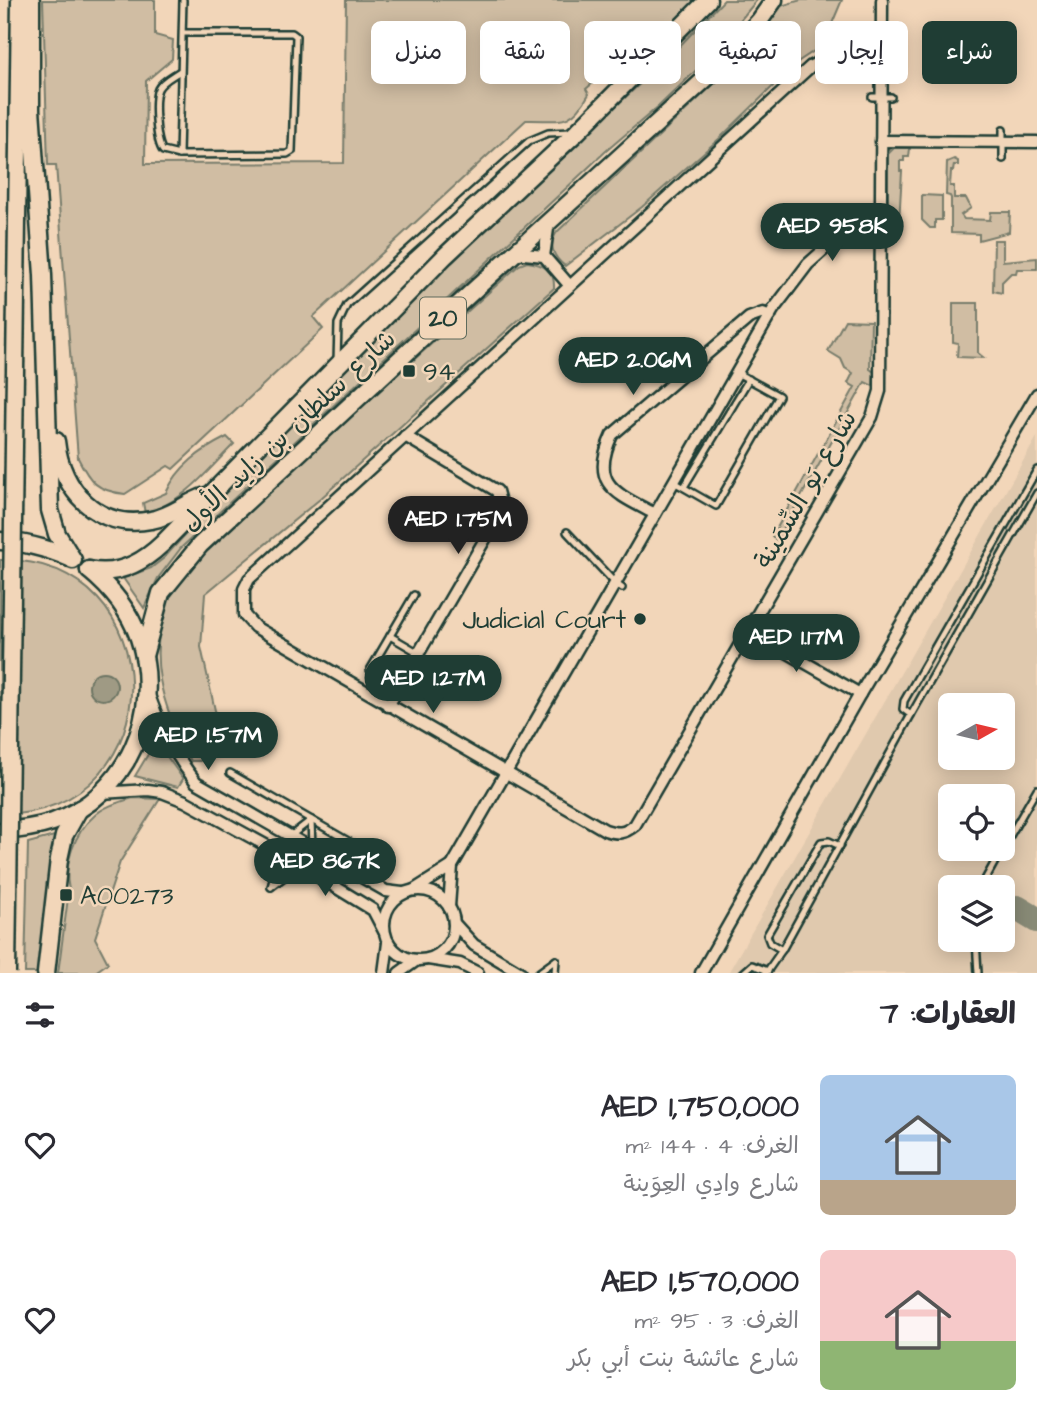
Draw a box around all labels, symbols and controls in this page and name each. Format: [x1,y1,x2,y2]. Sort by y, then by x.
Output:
chip: منزل [371,21,466,84]
chip: شقة [480,21,570,84]
chip: جديد [584,21,681,84]
chip: تصفية [695,21,801,84]
chip: إيجار [815,21,908,84]
chip: شراء [922,21,1017,84]
pin: AED 958K [760,204,904,263]
text: AED 958K [777,210,887,242]
road number: 20 [420,298,466,338]
street label: شارع سلطان بن زايد الأول [173,321,404,540]
pin: AED 2.06M [553,338,713,397]
text: AED 2.06M [575,344,691,376]
place label: 94 [423,354,456,390]
marker: 94 [401,363,417,379]
street label: شارع يَو السِّمَينة [746,404,866,575]
pin: AED 1.75M [378,496,538,556]
text: AED 1.75M [404,503,512,535]
place label: Judicial Court [463,602,626,638]
marker: Judicial Court [632,611,648,627]
pin: AED 1.17M [716,614,876,674]
text: AED 1.17M [749,621,843,653]
pin: AED 1.27M [353,656,513,715]
text: AED 1.27M [381,662,485,694]
north arrow [938,693,1015,770]
map controls [938,693,1015,952]
pin: AED 1.57M [128,712,288,772]
text: AED 1.57M [154,719,262,751]
button: locate [938,784,1015,861]
pin: AED 867K [253,838,397,898]
text: AED 867K [270,845,380,877]
button: layers [938,875,1015,952]
place label: A00273 [80,878,174,914]
marker: A00273 [58,887,74,903]
text: العقارات: 7 [880,993,1016,1035]
icon: filters [21,996,59,1034]
text: AED 1,750,000 [601,1086,799,1128]
icon: home [876,1103,960,1187]
icon: heart [21,1126,59,1164]
text: الغرف: 4 · 144 m² [626,1130,799,1162]
text: شارع وادِي العِوَينة [624,1168,799,1200]
text: AED 1,570,000 [601,1261,799,1303]
icon: home [876,1278,960,1362]
icon: heart [21,1301,59,1339]
text: الغرف: 3 · 95 m² [634,1305,799,1337]
text: شارع عائشة بنت أبي بكر [567,1343,799,1375]

